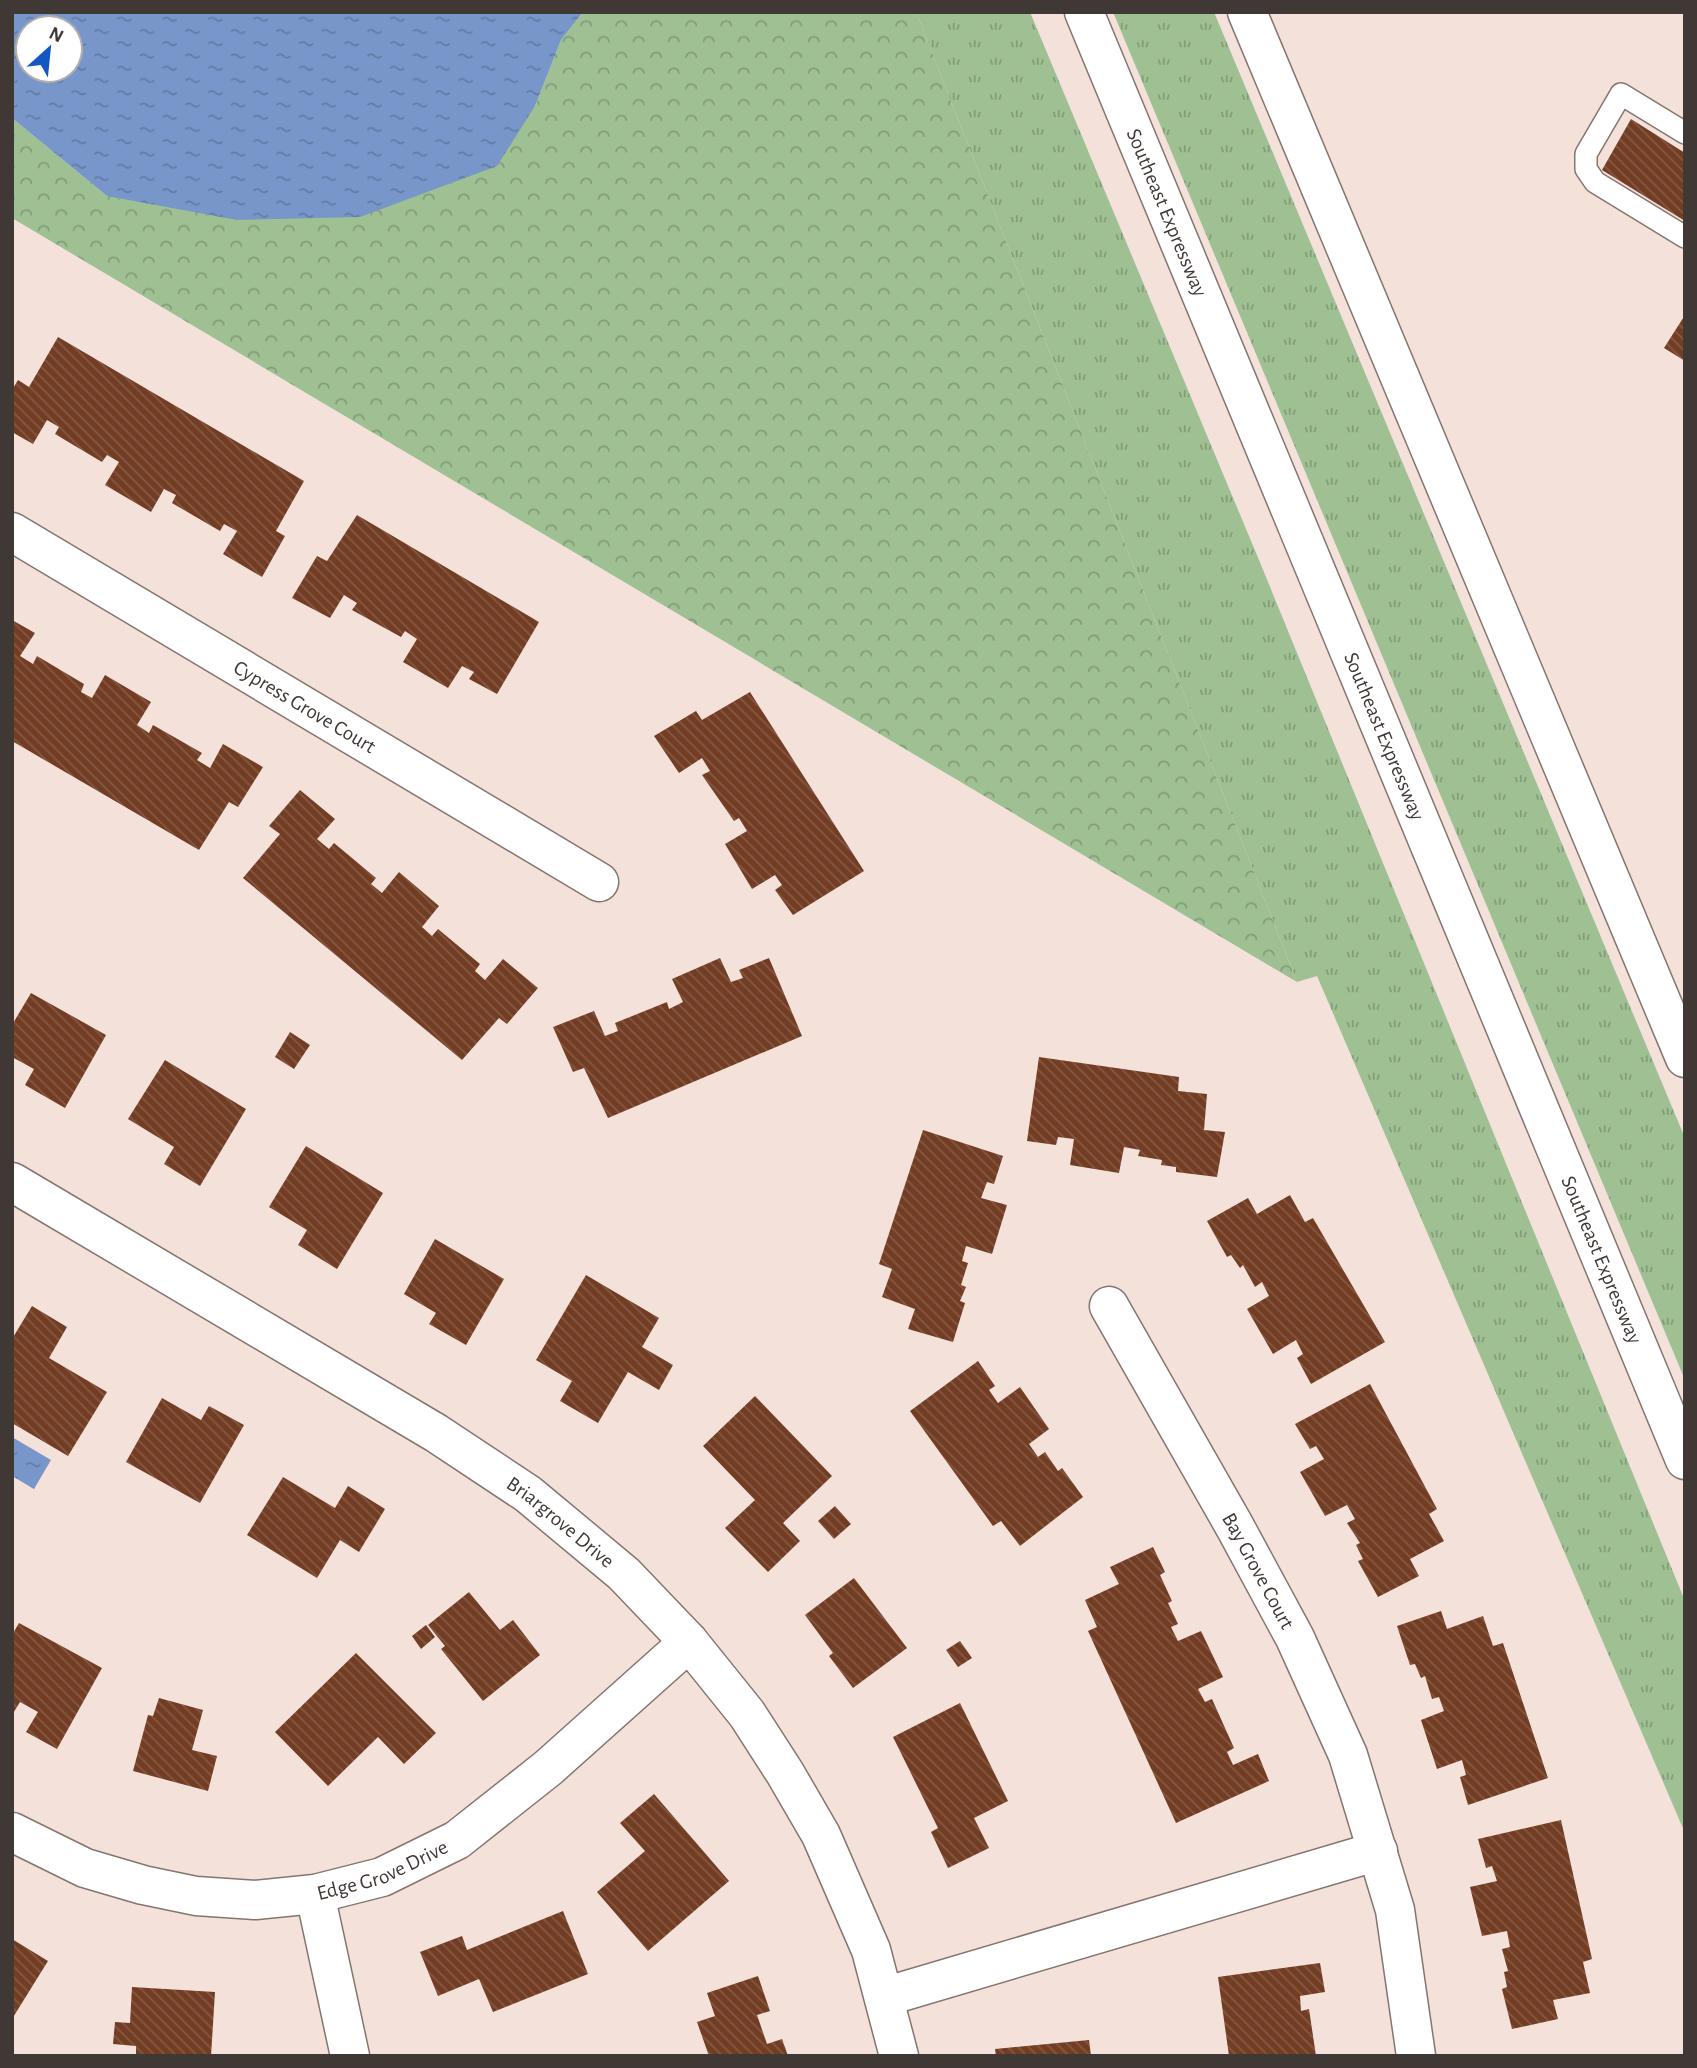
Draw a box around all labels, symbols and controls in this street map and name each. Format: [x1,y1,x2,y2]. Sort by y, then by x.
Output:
north arrow [14,14,84,84]
text: N [46,24,66,47]
street label: Southeast Expressway [1123,126,1211,300]
street label: Southeast Expressway [1340,649,1428,823]
street label: Cypress Grove Court [230,657,379,758]
street label: Southeast Expressway [1557,1173,1646,1347]
street label: Briargrove Drive [503,1473,618,1572]
street label: Bay Grove Court [1218,1509,1298,1633]
street label: Edge Grove Drive [315,1836,451,1904]

